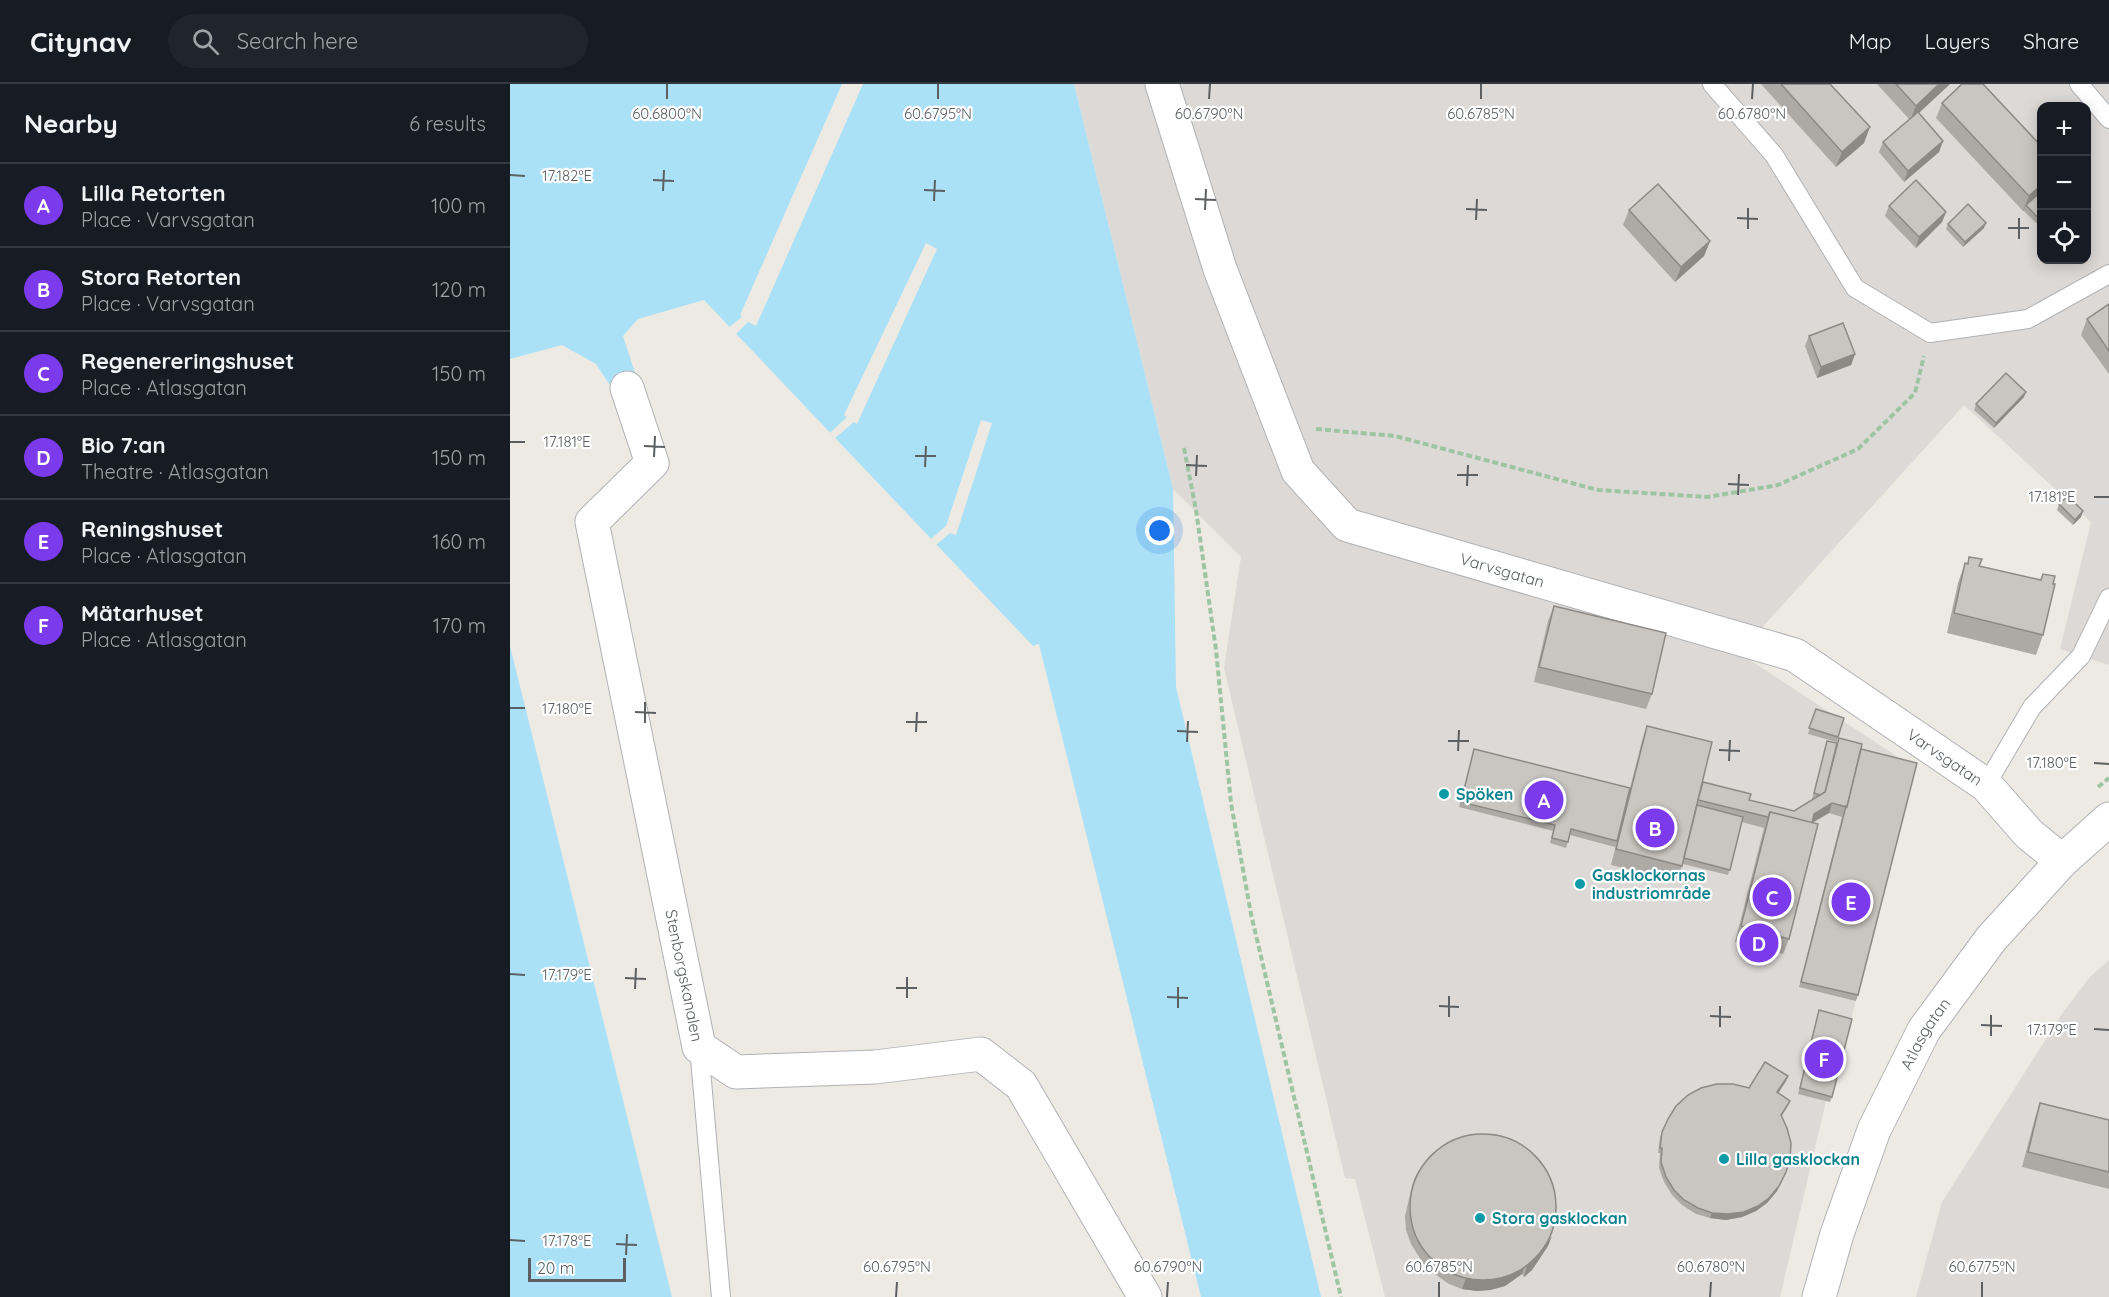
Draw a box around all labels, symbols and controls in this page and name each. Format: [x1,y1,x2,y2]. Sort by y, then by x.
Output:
search box [168,14,588,68]
text: Citynav [30,24,132,59]
icon: search [189,25,222,58]
text: Search here [237,27,358,55]
text: Map [1849,28,1892,54]
text: Layers [1925,28,1990,54]
text: Share [2023,28,2079,54]
map controls [2037,102,2091,264]
button: + [2037,102,2091,156]
text: 60.6800°N [632,104,702,123]
text: 60.6795°N [904,104,972,123]
text: 60.6790°N [1175,104,1243,123]
text: 60.6785°N [1447,104,1515,123]
text: 60.6780°N [1718,104,1786,123]
text: Nearby [24,107,118,140]
text: 6 results [409,111,486,136]
button: − [2037,156,2091,210]
text: 17.182°E [542,166,592,185]
text: Lilla Retorten [81,179,226,207]
text: A [37,193,50,218]
text: 100 m [431,193,486,218]
text: Place · Varvsgatan [81,207,255,232]
button: locate [2037,210,2091,264]
text: Stora Retorten [81,263,241,291]
text: B [37,277,50,302]
text: 120 m [432,277,486,302]
text: Place · Varvsgatan [81,291,255,316]
text: Regenereringshuset [81,347,294,375]
text: C [37,361,50,386]
text: 150 m [432,361,486,386]
text: Place · Atlasgatan [81,375,247,400]
text: Bio 7:an [81,431,166,459]
text: 17.181°E [543,432,591,451]
text: D [36,445,51,470]
text: 150 m [432,445,486,470]
text: Theatre · Atlasgatan [81,459,269,484]
text: 17.181°E [2028,487,2076,506]
text: Reningshuset [81,515,223,543]
your location [1145,516,1174,545]
text: E [38,529,49,554]
text: 160 m [432,529,486,554]
text: Place · Atlasgatan [81,543,247,568]
street label: Varvsgatan [1458,548,1547,592]
text: Mätarhuset [81,599,204,627]
text: F [38,613,49,638]
text: 170 m [433,613,486,638]
text: Place · Atlasgatan [81,627,247,652]
text: 17.180°E [542,699,592,718]
street label: Varvsgatan [1903,724,1986,790]
text: 17.180°E [2027,753,2077,772]
pin: A [1524,778,1564,822]
place label: Spöken [1456,784,1513,804]
marker: Spöken [1437,787,1451,801]
pin: B [1636,806,1674,850]
place label: Gasklockornas industriområde [1592,865,1711,903]
pin: C [1752,874,1792,920]
marker: Gasklockornas industriområde [1573,877,1587,891]
pin: E [1832,880,1870,924]
street label: Stenborgskanalen [661,908,708,1043]
pin: D [1740,920,1778,966]
text: 17.179°E [542,965,592,984]
street label: Atlasgatan [1896,994,1954,1073]
text: 17.179°E [2027,1020,2077,1039]
pin: F [1804,1036,1844,1082]
place label: Lilla gasklockan [1736,1149,1860,1169]
marker: Lilla gasklockan [1717,1152,1731,1166]
place label: Stora gasklockan [1492,1208,1627,1228]
marker: Stora gasklockan [1473,1211,1487,1225]
text: 17.178°E [542,1231,592,1250]
scale bar [528,1255,626,1282]
text: 60.6795°N [863,1257,931,1276]
text: 60.6790°N [1134,1257,1202,1276]
text: 60.6785°N [1405,1257,1473,1276]
text: 60.6780°N [1677,1257,1745,1276]
text: 60.6775°N [1948,1257,2016,1276]
text: 20 m [537,1258,574,1278]

